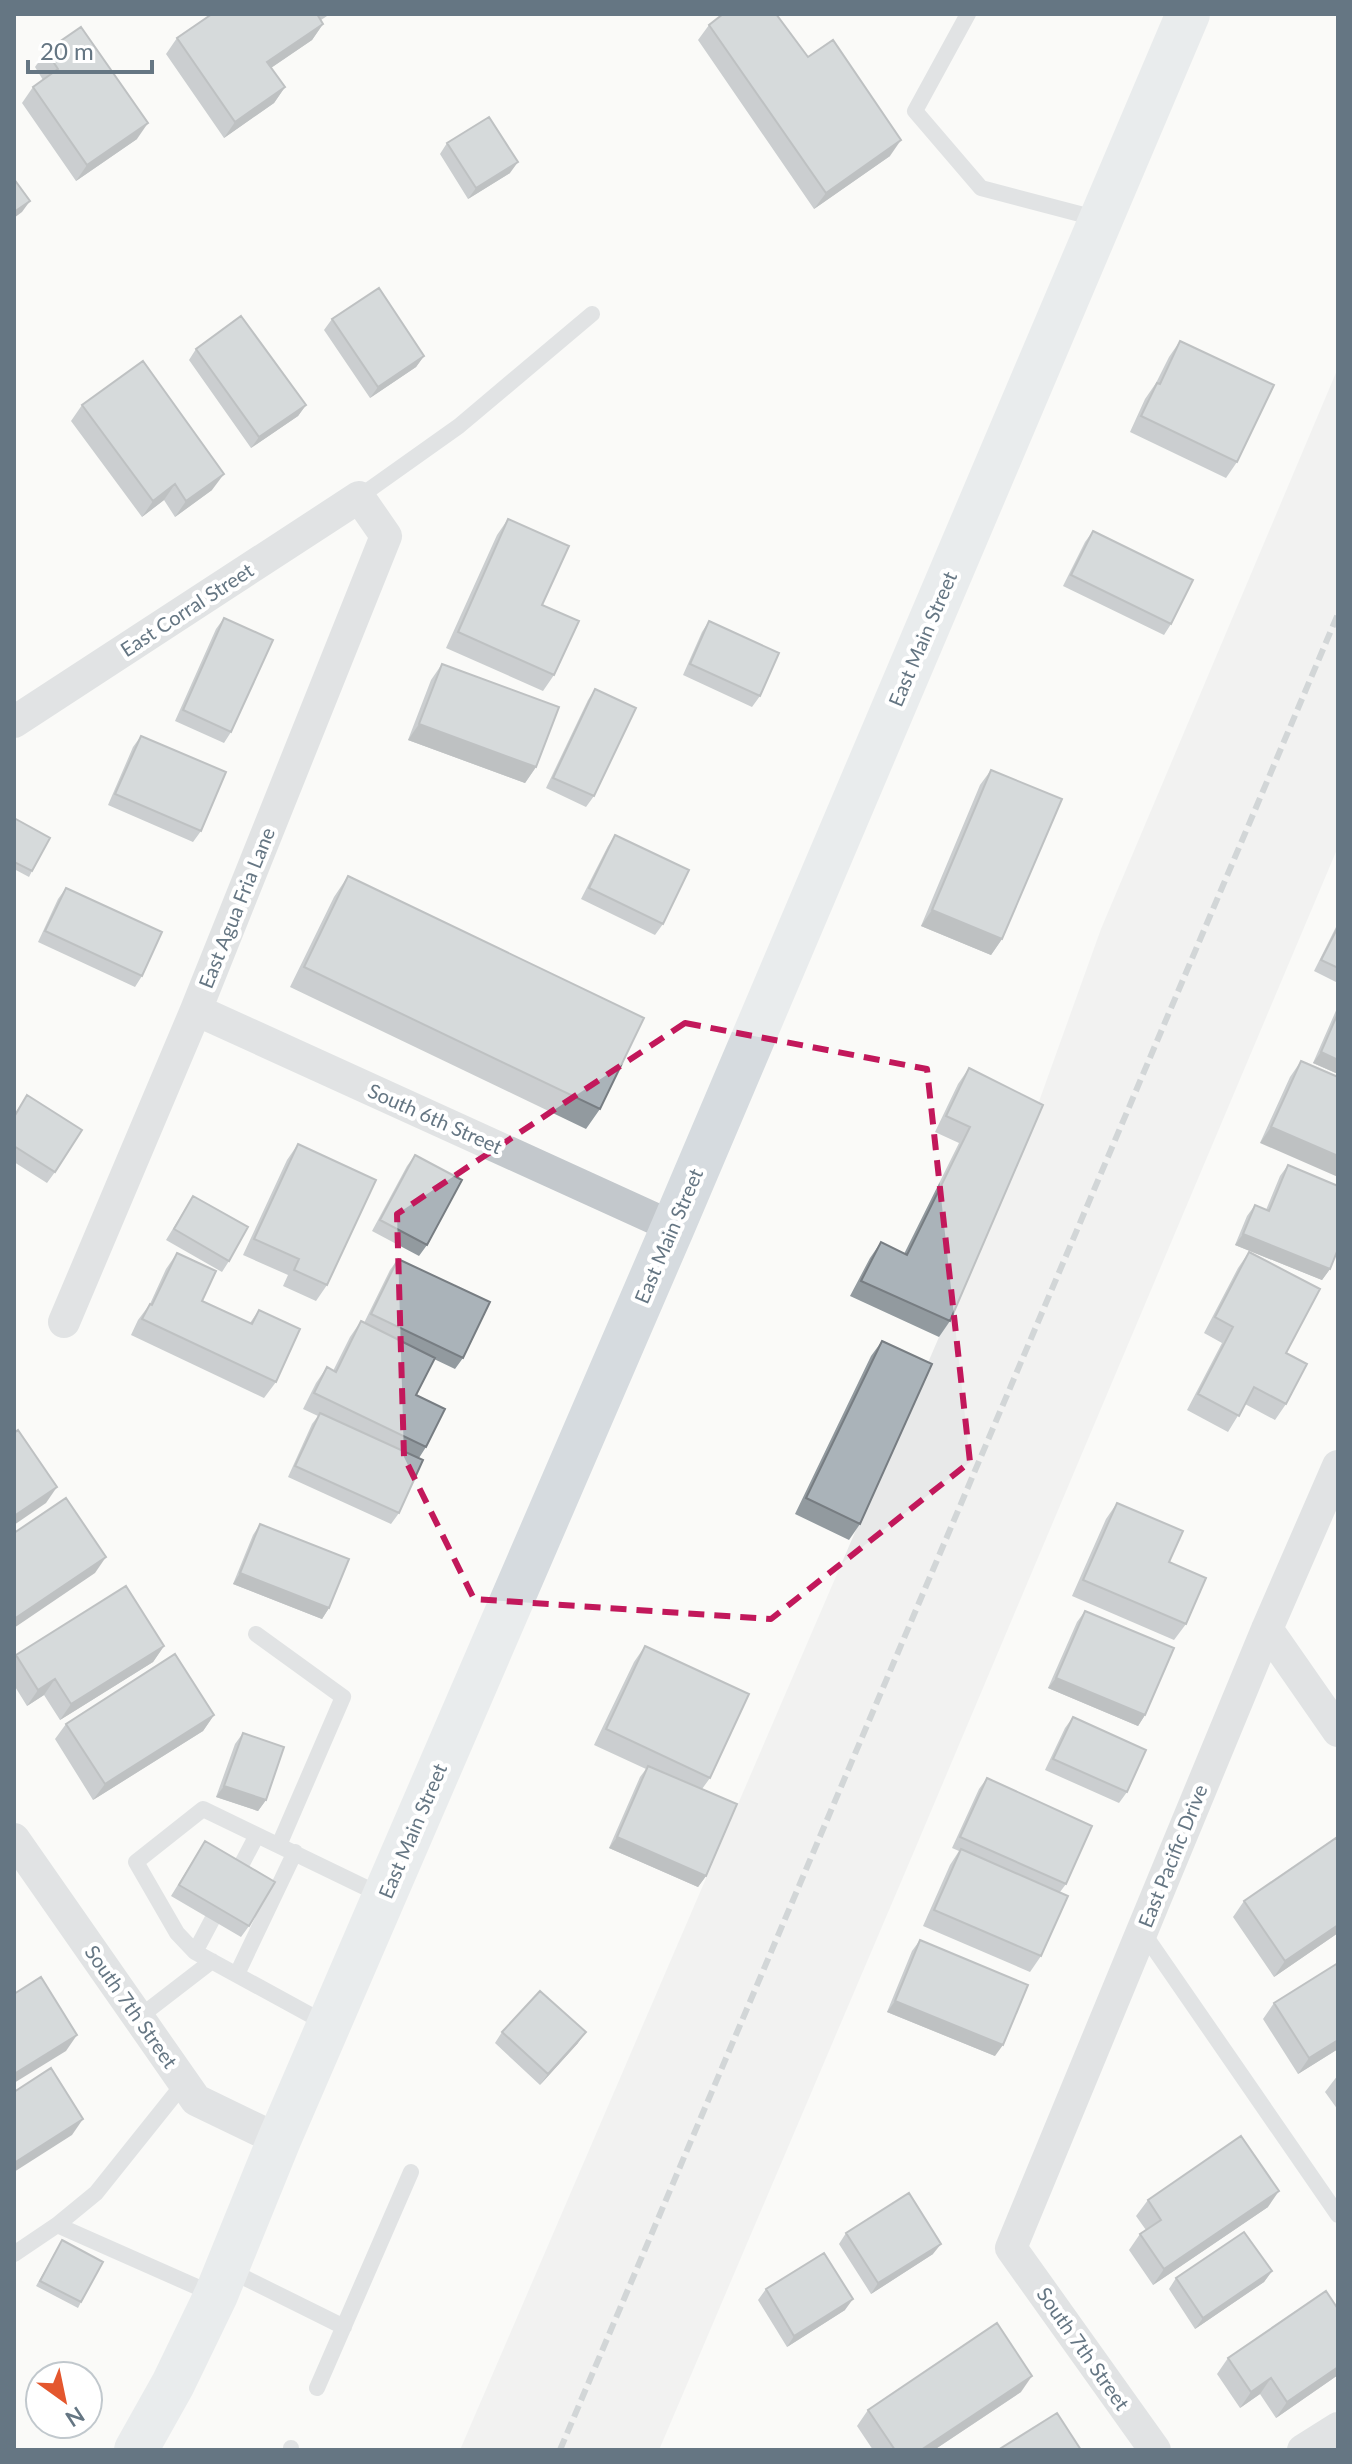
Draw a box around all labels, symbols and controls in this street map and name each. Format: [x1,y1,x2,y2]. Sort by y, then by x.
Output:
scale bar [28,24,152,74]
text: 20 m [40,36,94,65]
street label: East Corral Street [115,557,257,661]
street label: East Main Street [883,568,961,710]
street label: East Agua Fria Lane [193,824,279,992]
street label: South 6th Street [365,1078,506,1158]
street label: East Main Street [629,1165,707,1307]
street label: East Main Street [373,1760,451,1902]
street label: East Pacific Drive [1132,1781,1212,1931]
street label: South 7th Street [81,1940,183,2072]
street label: South 7th Street [1033,2282,1135,2414]
north arrow [24,2360,104,2440]
text: N [61,2401,90,2433]

